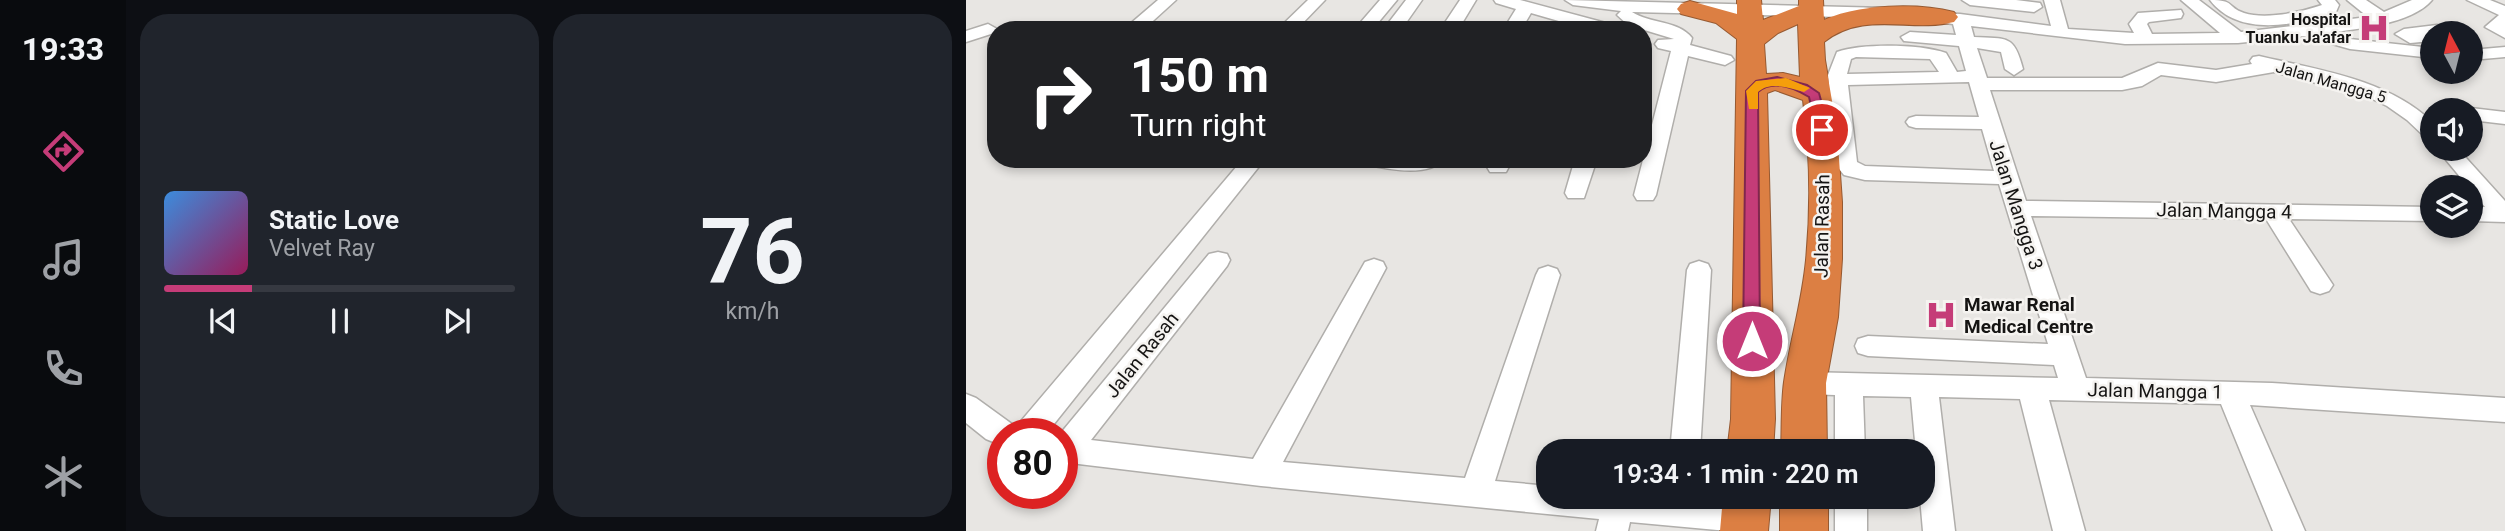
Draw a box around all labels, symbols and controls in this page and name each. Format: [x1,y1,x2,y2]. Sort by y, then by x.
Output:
place label: Hospital Tuanku Ja'afar [2246,10,2351,47]
hospital icon: Hospital Tuanku Ja'afar [2357,11,2391,45]
north arrow [2420,21,2483,84]
map controls [2420,21,2483,238]
text: 19:33 [22,30,104,68]
text: 150 m [1130,47,1269,104]
icon: right [1015,49,1106,140]
street label: Jalan Mangga 5 [2274,57,2388,107]
button: sound [2420,98,2483,161]
pin [1792,100,1852,160]
text: Turn right [1130,106,1266,144]
icon: arrive [1803,111,1841,149]
icon: directions [39,127,88,176]
street label: Jalan Mangga 3 [1984,137,2048,273]
street label: Jalan Rasah [1810,174,1834,278]
button: layers [2420,175,2483,238]
street label: Jalan Mangga 4 [2156,198,2292,224]
text: 76 [700,199,805,305]
text: Static Love [269,205,399,235]
icon: music [39,235,88,284]
text: Velvet Ray [269,235,375,262]
place label: Mawar Renal Medical Centre [1964,293,2093,338]
text: km/h [726,298,780,325]
hospital icon: Mawar Renal Medical Centre [1924,298,1958,332]
icon: previous [204,302,242,340]
icon: pause [321,302,359,340]
icon: next [438,302,476,340]
position arrow [1715,304,1789,378]
street label: Jalan Rasah [1100,307,1184,403]
icon: phone [39,344,88,393]
street label: Jalan Mangga 1 [2087,378,2223,404]
speed limit sign: 80 [987,418,1078,509]
icon: climate [39,452,88,501]
text: 19:34 · 1 min · 220 m [1612,459,1859,489]

